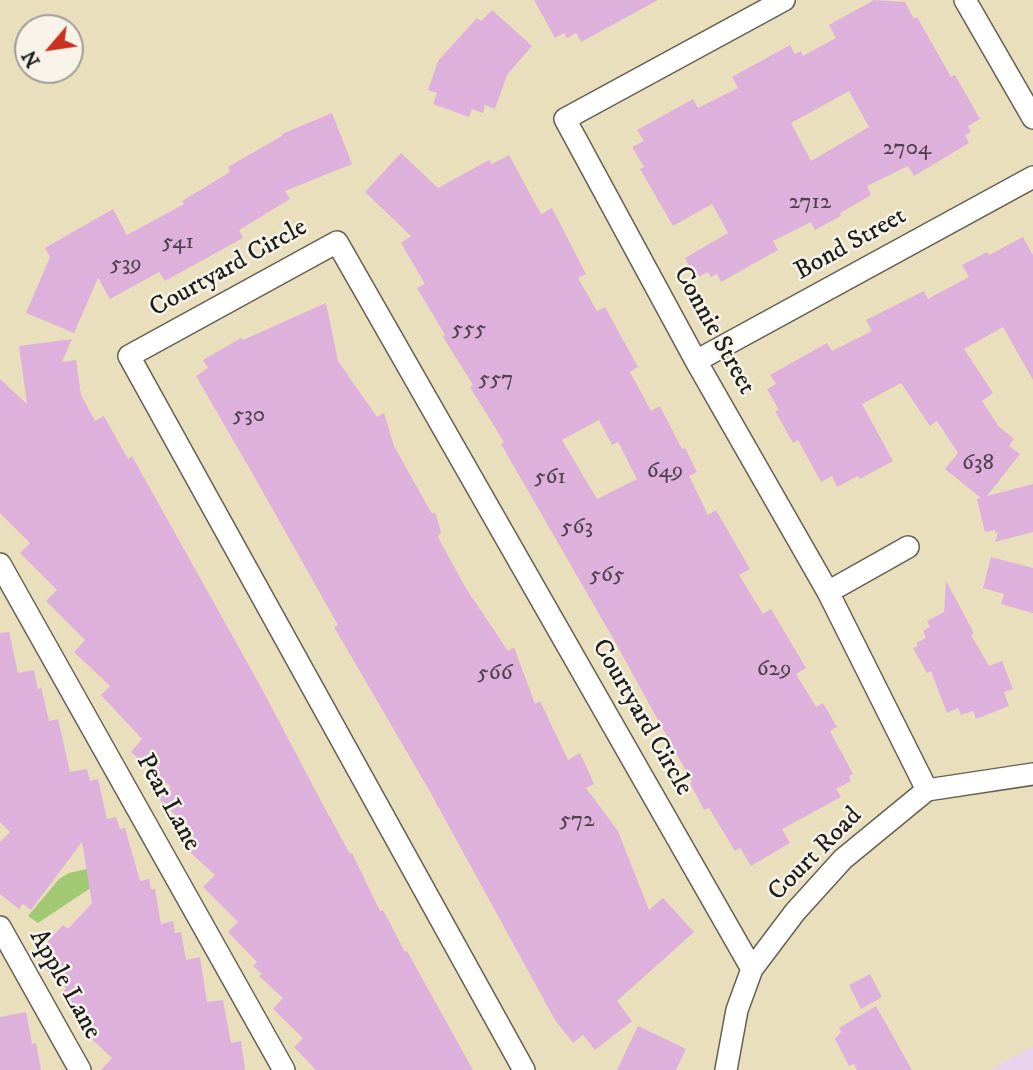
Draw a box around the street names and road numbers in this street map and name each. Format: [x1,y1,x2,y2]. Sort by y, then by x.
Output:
street label: Bond Street [790,202,912,288]
street label: Courtyard Circle [145,213,313,325]
street label: Connie Street [665,261,761,401]
street label: Courtyard Circle [584,634,698,802]
street label: Pear Lane [128,749,206,857]
street label: Court Road [763,802,869,908]
street label: Apple Lane [21,925,107,1045]

